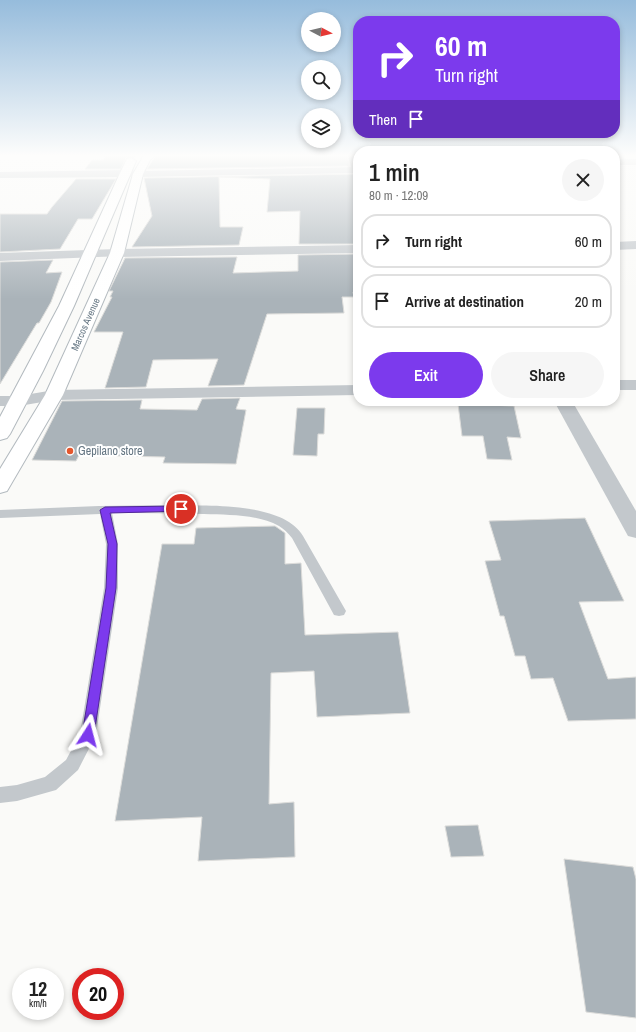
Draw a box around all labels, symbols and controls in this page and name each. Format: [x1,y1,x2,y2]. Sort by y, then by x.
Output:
north arrow [301,12,341,52]
map controls [301,12,341,148]
text: 60 m [435,27,487,65]
icon: right [369,32,421,84]
button: search [301,60,341,100]
text: Turn right [435,63,498,88]
button: layers [301,108,341,148]
icon: arrive [405,108,427,130]
text: Then [369,109,397,130]
text: 1 min [369,156,420,188]
button: close [562,159,604,201]
text: 80 m · 12:09 [369,187,428,204]
icon: right [371,230,393,252]
text: Turn right [405,231,462,252]
text: 60 m [575,231,602,252]
icon: arrive [371,290,393,312]
text: Arrive at destination [405,291,524,312]
text: 20 m [575,291,602,312]
street label: Marcos Avenue [68,295,103,353]
button: Exit [369,352,483,398]
button: Share [491,352,604,398]
place label: Gepilano store [78,443,143,459]
marker: Gepilano store [65,446,75,456]
pin [164,492,198,526]
icon: arrive [170,498,192,520]
position arrow [67,714,109,756]
speed limit sign: 20 [72,968,124,1020]
text: 12 [29,975,47,1002]
text: km/h [29,997,47,1010]

